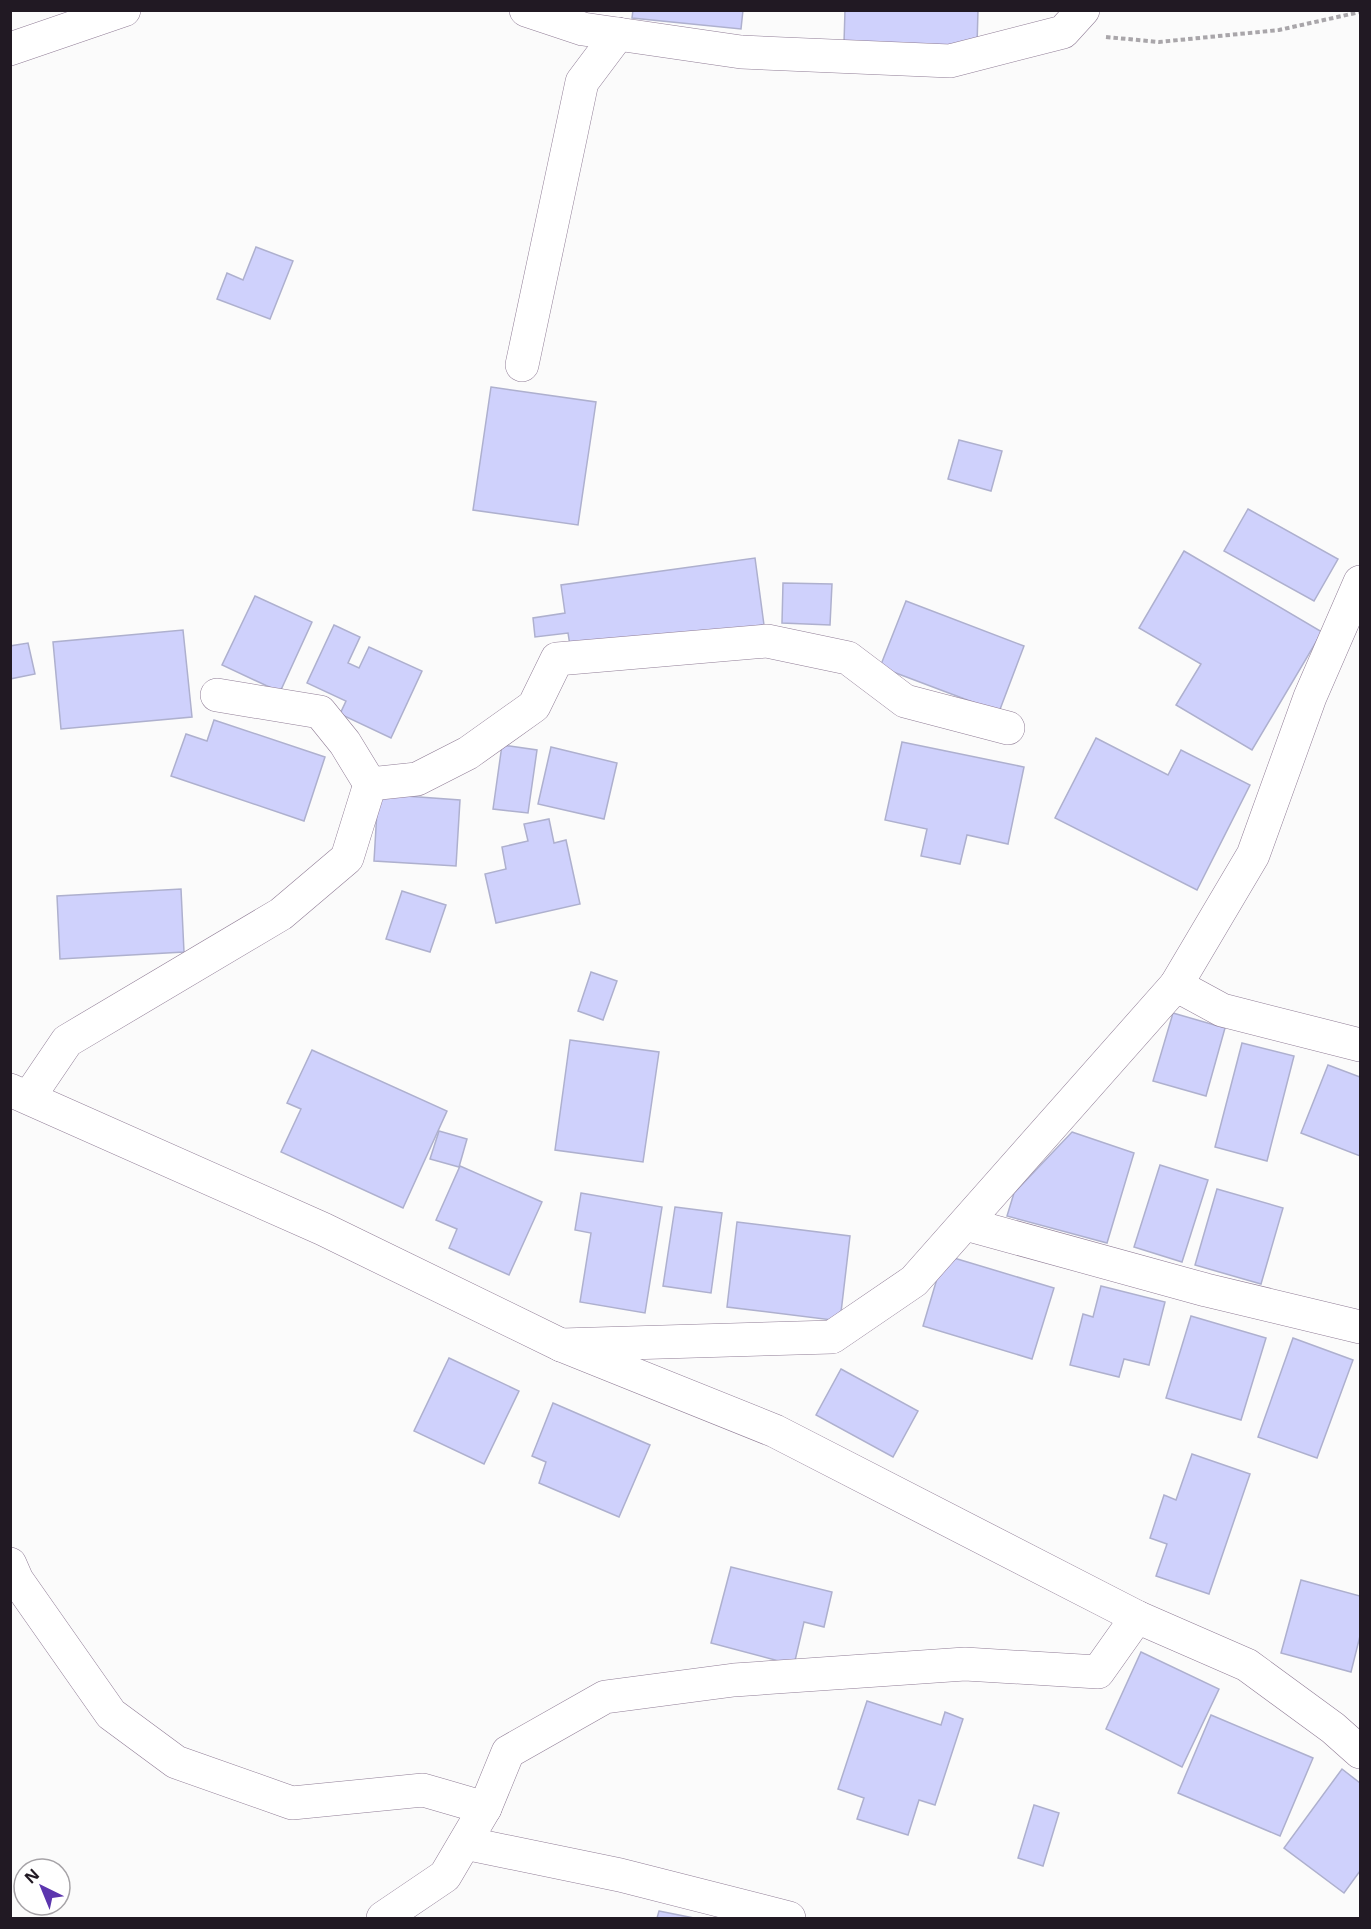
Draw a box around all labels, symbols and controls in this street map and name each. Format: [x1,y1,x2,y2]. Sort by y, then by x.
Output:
north arrow [12,1857,72,1917]
text: N [20,1864,44,1889]

